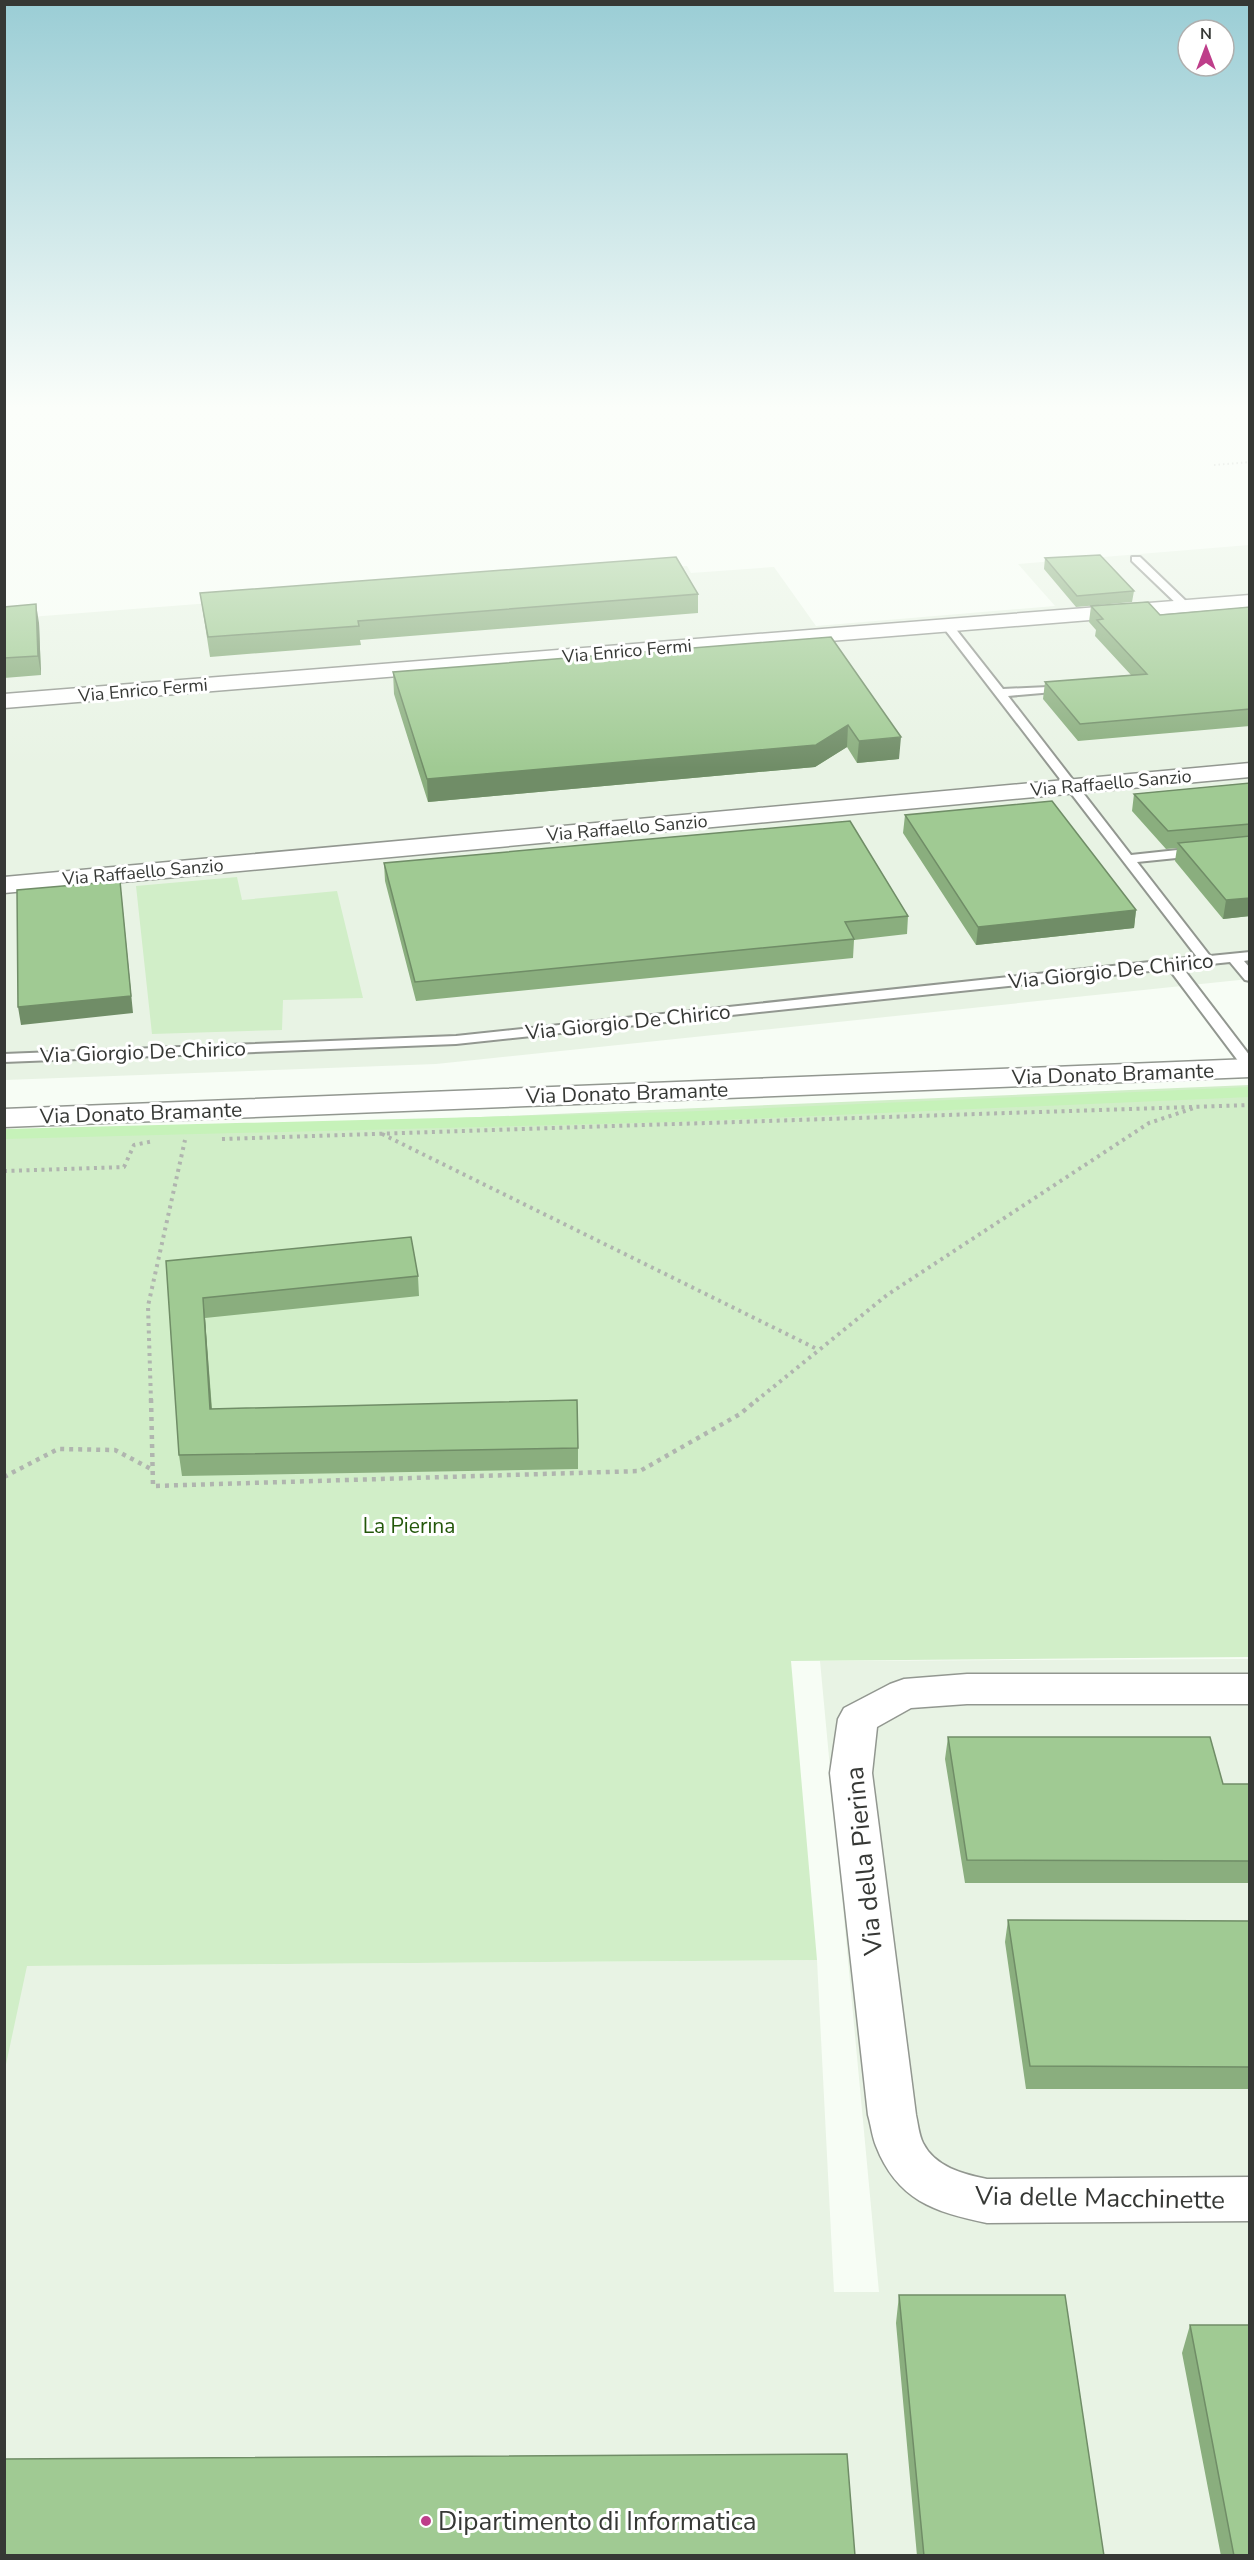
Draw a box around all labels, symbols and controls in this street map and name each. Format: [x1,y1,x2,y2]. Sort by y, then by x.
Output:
north arrow [1176,18,1236,78]
text: N [1200,23,1212,45]
street label: Via Enrico Fermi [560,633,693,669]
street label: Via Enrico Fermi [76,672,209,708]
street label: Via Raffaello Sanzio [1028,764,1193,802]
street label: Via Raffaello Sanzio [544,809,709,847]
street label: Via Raffaello Sanzio [60,853,225,891]
street label: Via Giorgio De Chirico [1006,946,1215,996]
street label: Via Giorgio De Chirico [523,997,732,1047]
street label: Via Giorgio De Chirico [39,1034,246,1070]
street label: Via Donato Bramante [1010,1056,1215,1092]
street label: Via Donato Bramante [524,1075,729,1111]
street label: Via Donato Bramante [38,1095,243,1131]
park label: La Pierina [363,1512,455,1540]
street label: Via della Pierina [837,1765,891,1958]
street label: Via delle Macchinette [974,2178,1225,2218]
place label: Dipartimento di Informatica [438,2504,757,2539]
marker: Dipartimento di Informatica [419,2514,433,2528]

